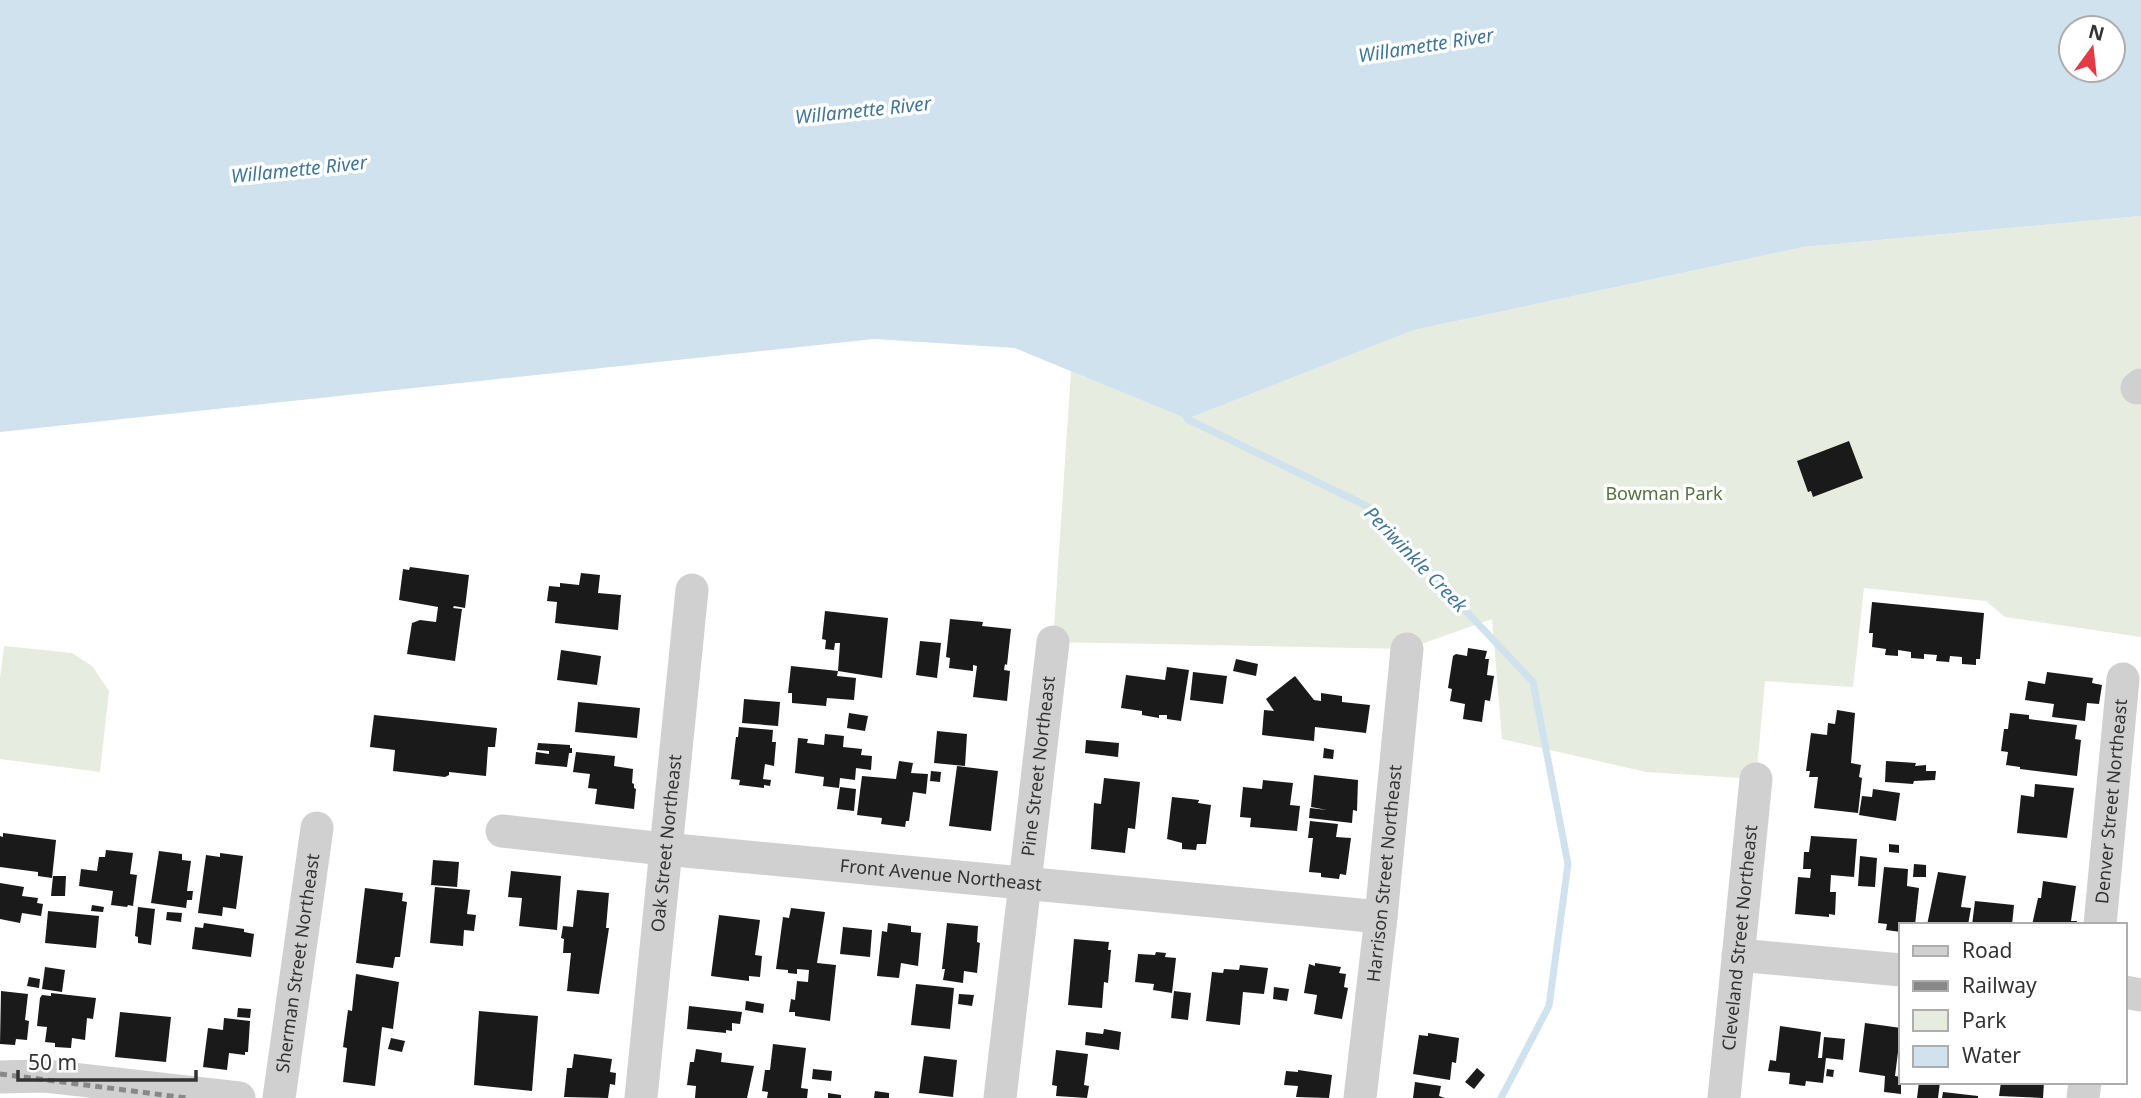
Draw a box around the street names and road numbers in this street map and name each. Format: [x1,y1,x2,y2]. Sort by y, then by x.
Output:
street label: Pine Street Northeast [1015,674,1060,858]
street label: Denver Street Northeast [2089,697,2132,905]
street label: Oak Street Northeast [645,753,686,933]
street label: Harrison Street Northeast [1361,763,1407,983]
street label: Cleveland Street Northeast [1716,823,1762,1052]
street label: Sherman Street Northeast [270,851,324,1074]
street label: Front Avenue Northeast [839,853,1043,896]

